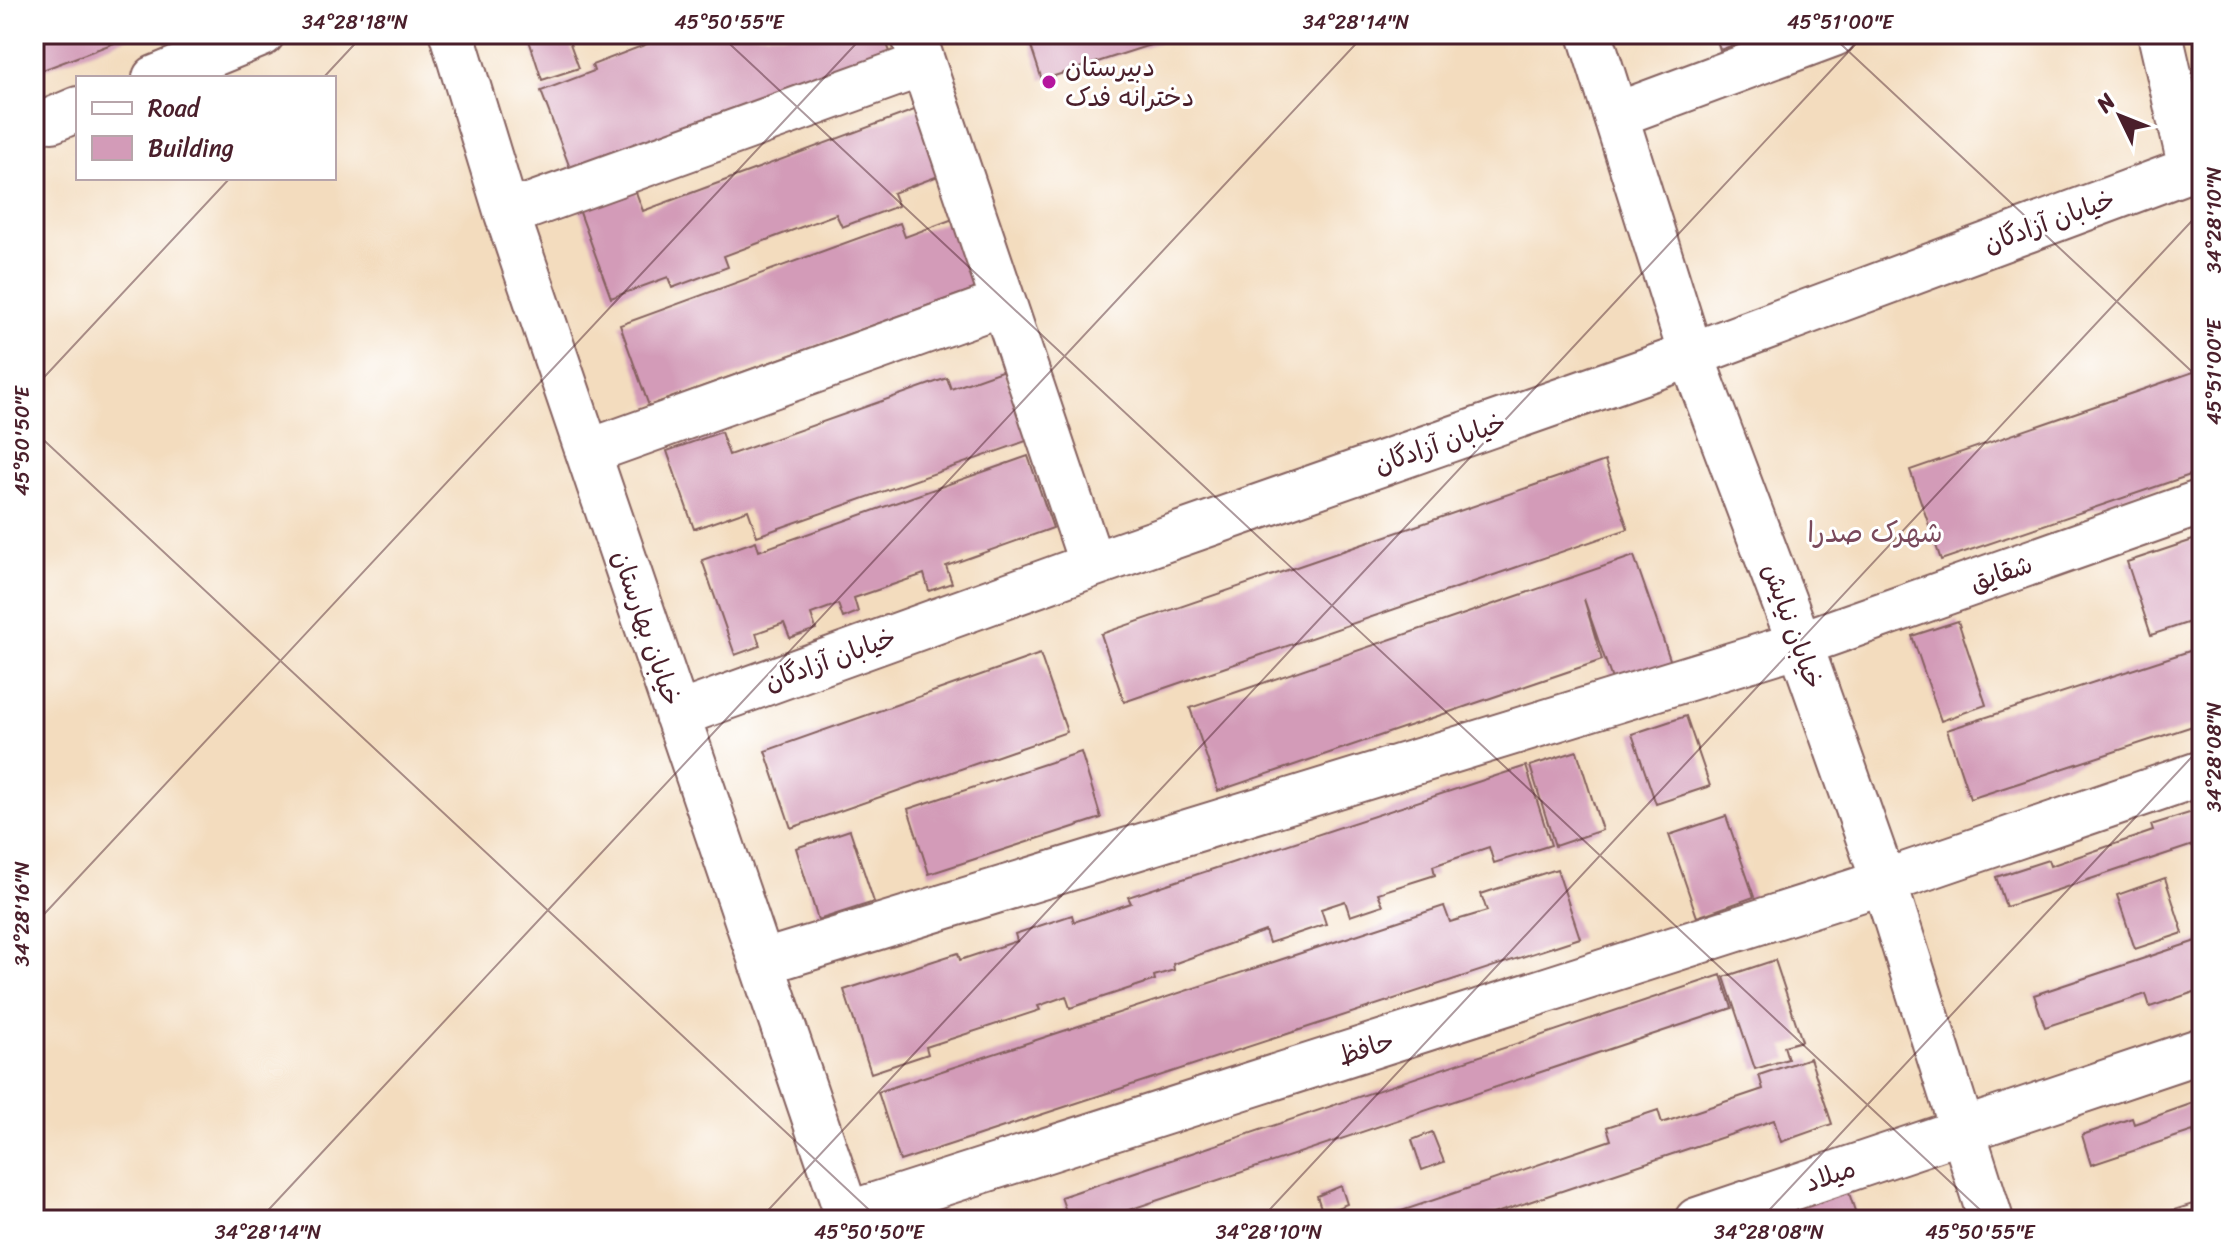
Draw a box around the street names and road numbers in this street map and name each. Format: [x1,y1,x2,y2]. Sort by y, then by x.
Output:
street label: خیابان آزادگان [1977,176,2121,266]
street label: خیابان آزادگان [1368,399,1512,487]
street label: شقایق [1963,541,2039,605]
street label: خیابان بهارستان [599,544,695,712]
street label: خیابان نیایش [1749,557,1837,695]
street label: خیابان آزادگان [758,614,902,704]
street label: حافظ [1332,1017,1400,1079]
street label: میلاد [1798,1145,1862,1205]

